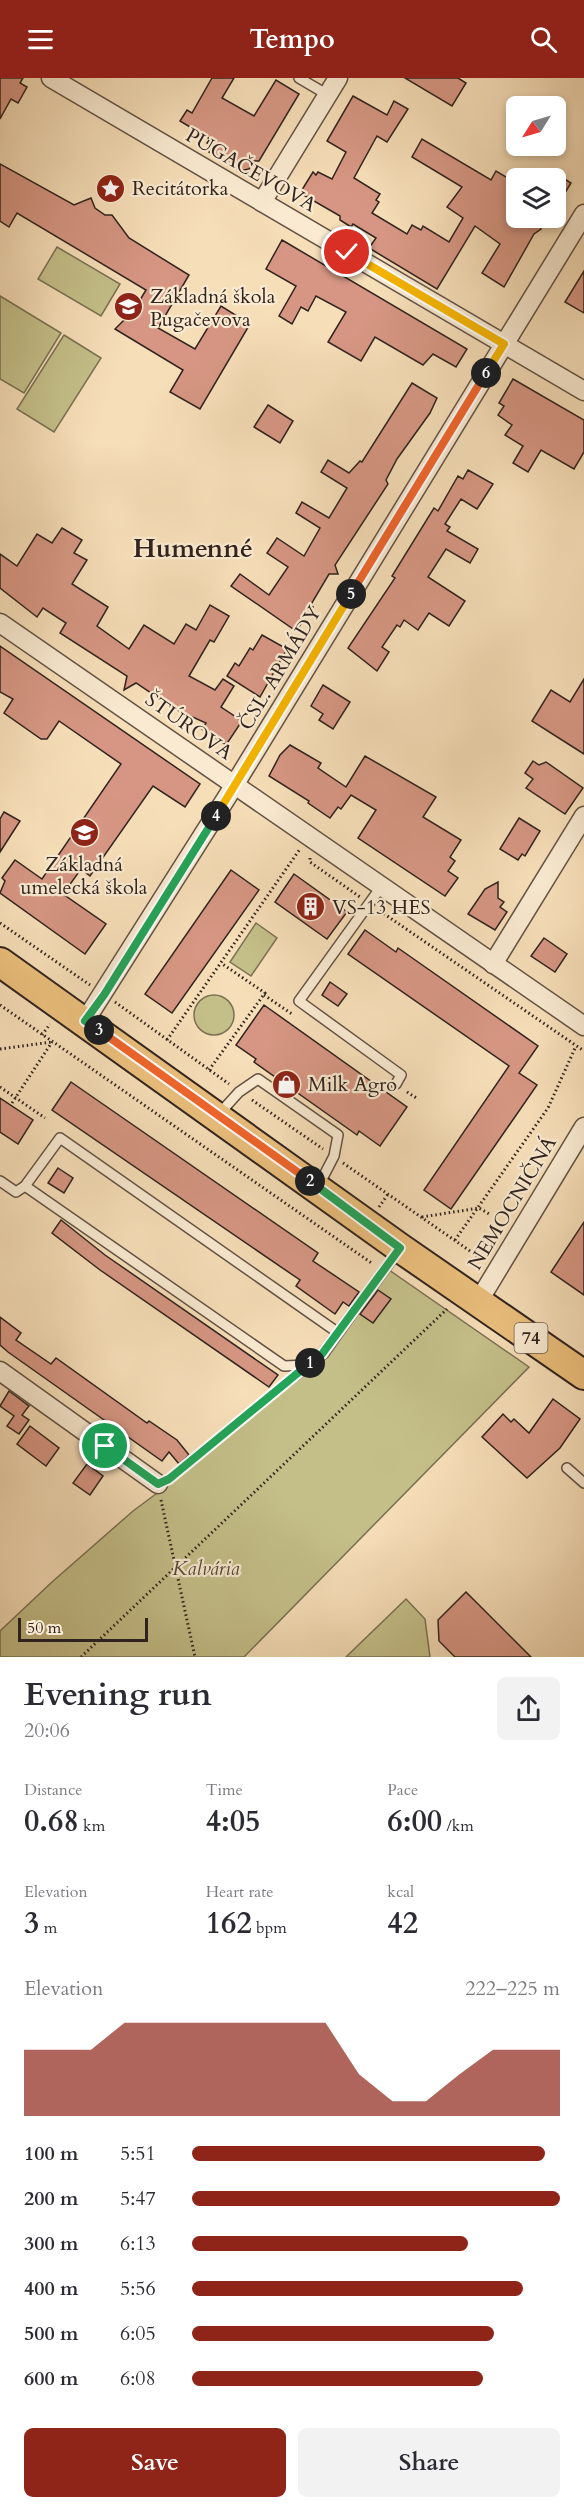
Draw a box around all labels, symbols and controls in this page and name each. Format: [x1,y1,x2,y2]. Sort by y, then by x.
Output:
text: Tempo [249,21,335,58]
icon: menu [24,23,57,56]
icon: search [527,23,560,56]
north arrow [506,96,566,156]
map controls [506,96,566,228]
street label: PUGAČEVOVA [181,122,322,219]
button: layers [506,168,566,228]
place icon: Recitátorka [95,172,127,204]
place label: Recitátorka [132,175,229,202]
pin [321,226,372,277]
icon: check [330,235,363,268]
place label: Základná škola Pugačevova [150,283,276,333]
school or university icon: Základná škola Pugačevova [113,291,145,323]
pin: 6 [471,358,501,388]
text: 6 [482,362,490,384]
district label: Humenné [133,531,253,566]
pin: 5 [336,579,366,609]
text: 5 [347,583,355,605]
street label: ČSL. ARMÁDY [232,601,328,735]
street label: ŠTÚROVA [140,686,239,766]
pin: 4 [201,801,231,831]
text: 4 [212,805,220,827]
school or university icon: Základná umelecká škola [68,817,100,849]
place label: Základná umelecká škola [21,851,148,901]
building icon: VS-13 HES [295,891,327,923]
place label: VS-13 HES [332,894,431,921]
pin: 3 [84,1015,114,1045]
text: 3 [95,1019,103,1041]
shop icon: Milk Agro [271,1068,303,1100]
place label: Milk Agro [308,1071,397,1098]
street label: NEMOCNIČNÁ [461,1131,563,1275]
pin: 2 [295,1166,325,1196]
text: 2 [306,1170,314,1192]
road number: 74 [514,1323,548,1353]
pin: 1 [295,1348,325,1378]
text: 1 [306,1352,314,1374]
pin [79,1420,130,1471]
icon: arrive [88,1429,121,1462]
park label: Kalvária [172,1555,240,1582]
scale bar [18,1615,148,1642]
text: 50 m [27,1617,61,1639]
text: Evening run [24,1672,212,1717]
button: share [497,1677,560,1740]
text: 20:06 [24,1717,70,1744]
text: Distance [24,1779,82,1801]
text: Time [206,1779,243,1801]
text: Pace [387,1779,418,1801]
text: 0.68 [24,1801,79,1842]
text: 4:05 [206,1801,260,1842]
text: 6:00 [387,1801,442,1842]
text: km [79,1815,105,1837]
text: /km [442,1815,474,1837]
text: Elevation [24,1881,88,1903]
text: Heart rate [206,1881,273,1903]
text: kcal [387,1881,414,1903]
text: 3 [24,1903,39,1944]
text: 162 [206,1903,252,1944]
text: 42 [387,1903,418,1944]
text: m [39,1917,57,1939]
text: bpm [252,1917,287,1939]
text: Elevation [24,1975,103,2002]
text: 222–225 m [465,1975,560,2002]
text: 100 m [24,2140,79,2167]
text: 5:51 [120,2140,156,2167]
text: 200 m [24,2185,79,2212]
text: 5:47 [120,2185,156,2212]
text: 300 m [24,2230,79,2257]
text: 6:13 [120,2230,156,2257]
text: 400 m [24,2275,79,2302]
text: 5:56 [120,2275,156,2302]
text: 500 m [24,2320,79,2347]
text: 6:05 [120,2320,156,2347]
text: 600 m [24,2365,79,2392]
text: 6:08 [120,2365,156,2392]
button: Save [24,2428,286,2497]
button: Share [298,2428,560,2497]

